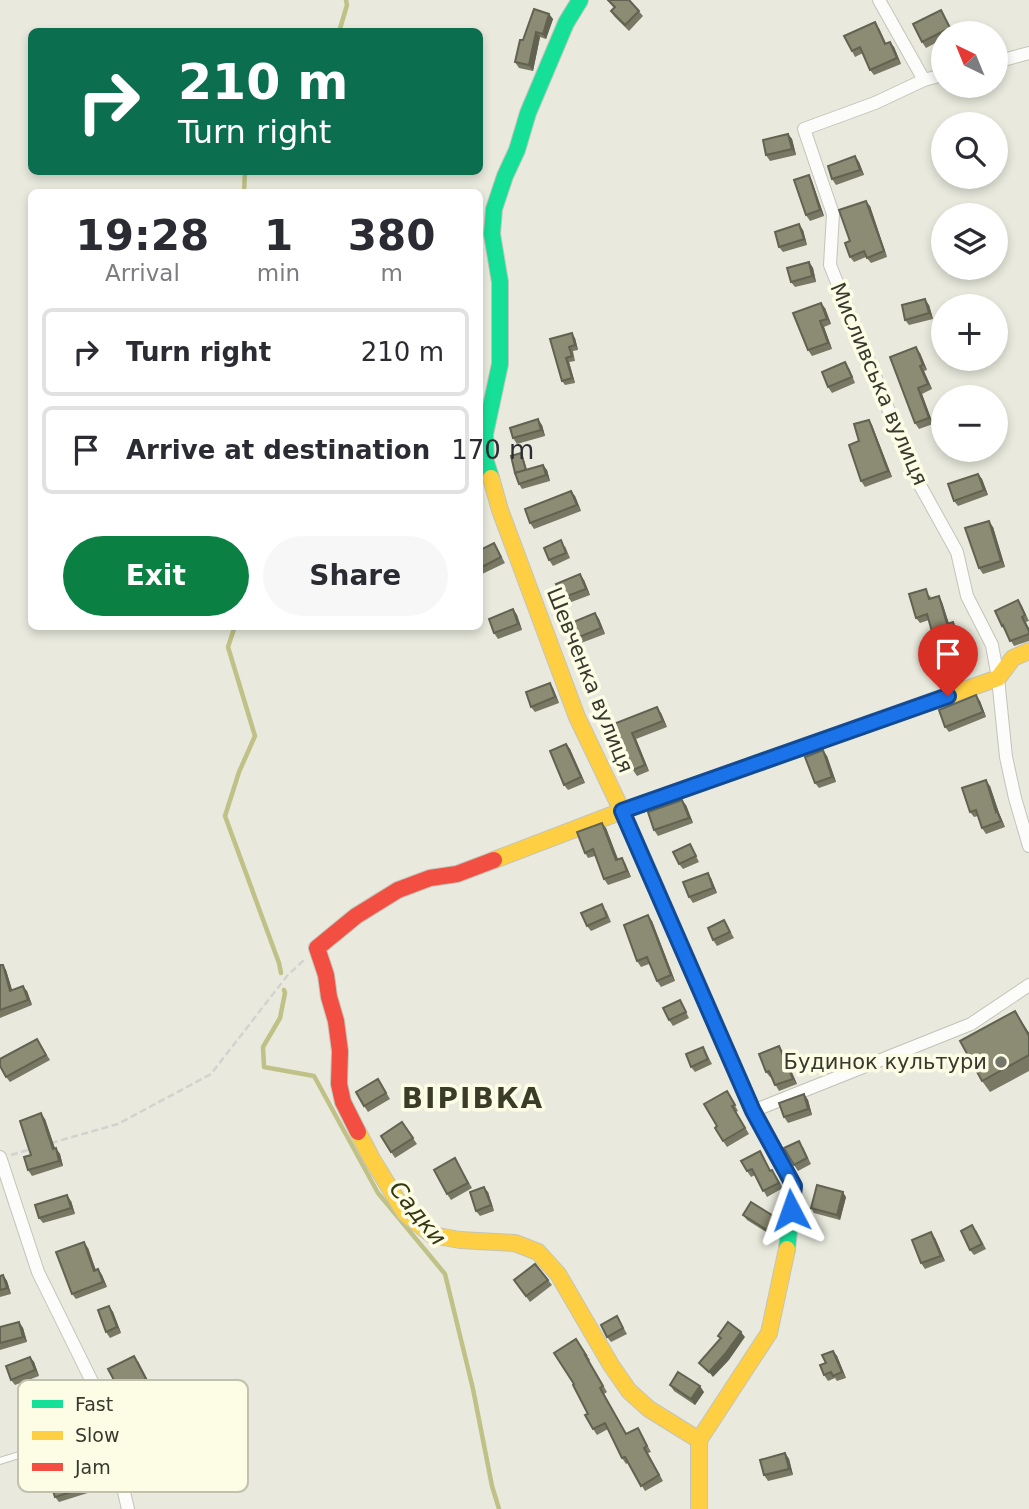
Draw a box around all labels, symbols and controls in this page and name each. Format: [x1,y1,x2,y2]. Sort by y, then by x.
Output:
north arrow [931,21,1008,98]
map controls [931,21,1008,462]
text: 210 m [178,54,348,111]
icon: right [63,56,154,147]
button: search [931,112,1008,189]
text: Turn right [178,113,331,151]
button: layers [931,203,1008,280]
text: 19:28 [76,211,209,260]
text: 1 [264,211,293,260]
text: 380 [348,211,435,260]
text: Arrival [105,260,180,286]
text: min [257,260,300,286]
text: m [380,260,403,286]
street label: Мисливська вулиця [825,279,933,489]
button: + [931,294,1008,371]
icon: right [67,333,105,371]
text: Turn right [126,337,271,367]
text: 210 m [361,337,444,367]
button: − [931,385,1008,462]
icon: arrive [67,431,105,469]
text: Arrive at destination [126,435,430,465]
text: 170 m [451,435,534,465]
button: Exit [63,536,249,616]
button: Share [263,536,448,616]
street label: Шевченка вулиця [542,584,638,776]
pin [918,624,978,696]
icon: arrive [929,635,967,673]
place label: Будинок культури [784,1050,987,1074]
marker: Будинок культури [993,1054,1009,1070]
district label: ВІРІВКА [402,1082,544,1115]
position arrow [754,1173,828,1247]
water label: Садки [384,1176,452,1250]
legend [18,1380,248,1492]
text: Fast [75,1393,113,1415]
text: Slow [75,1424,120,1446]
text: Jam [74,1456,111,1478]

